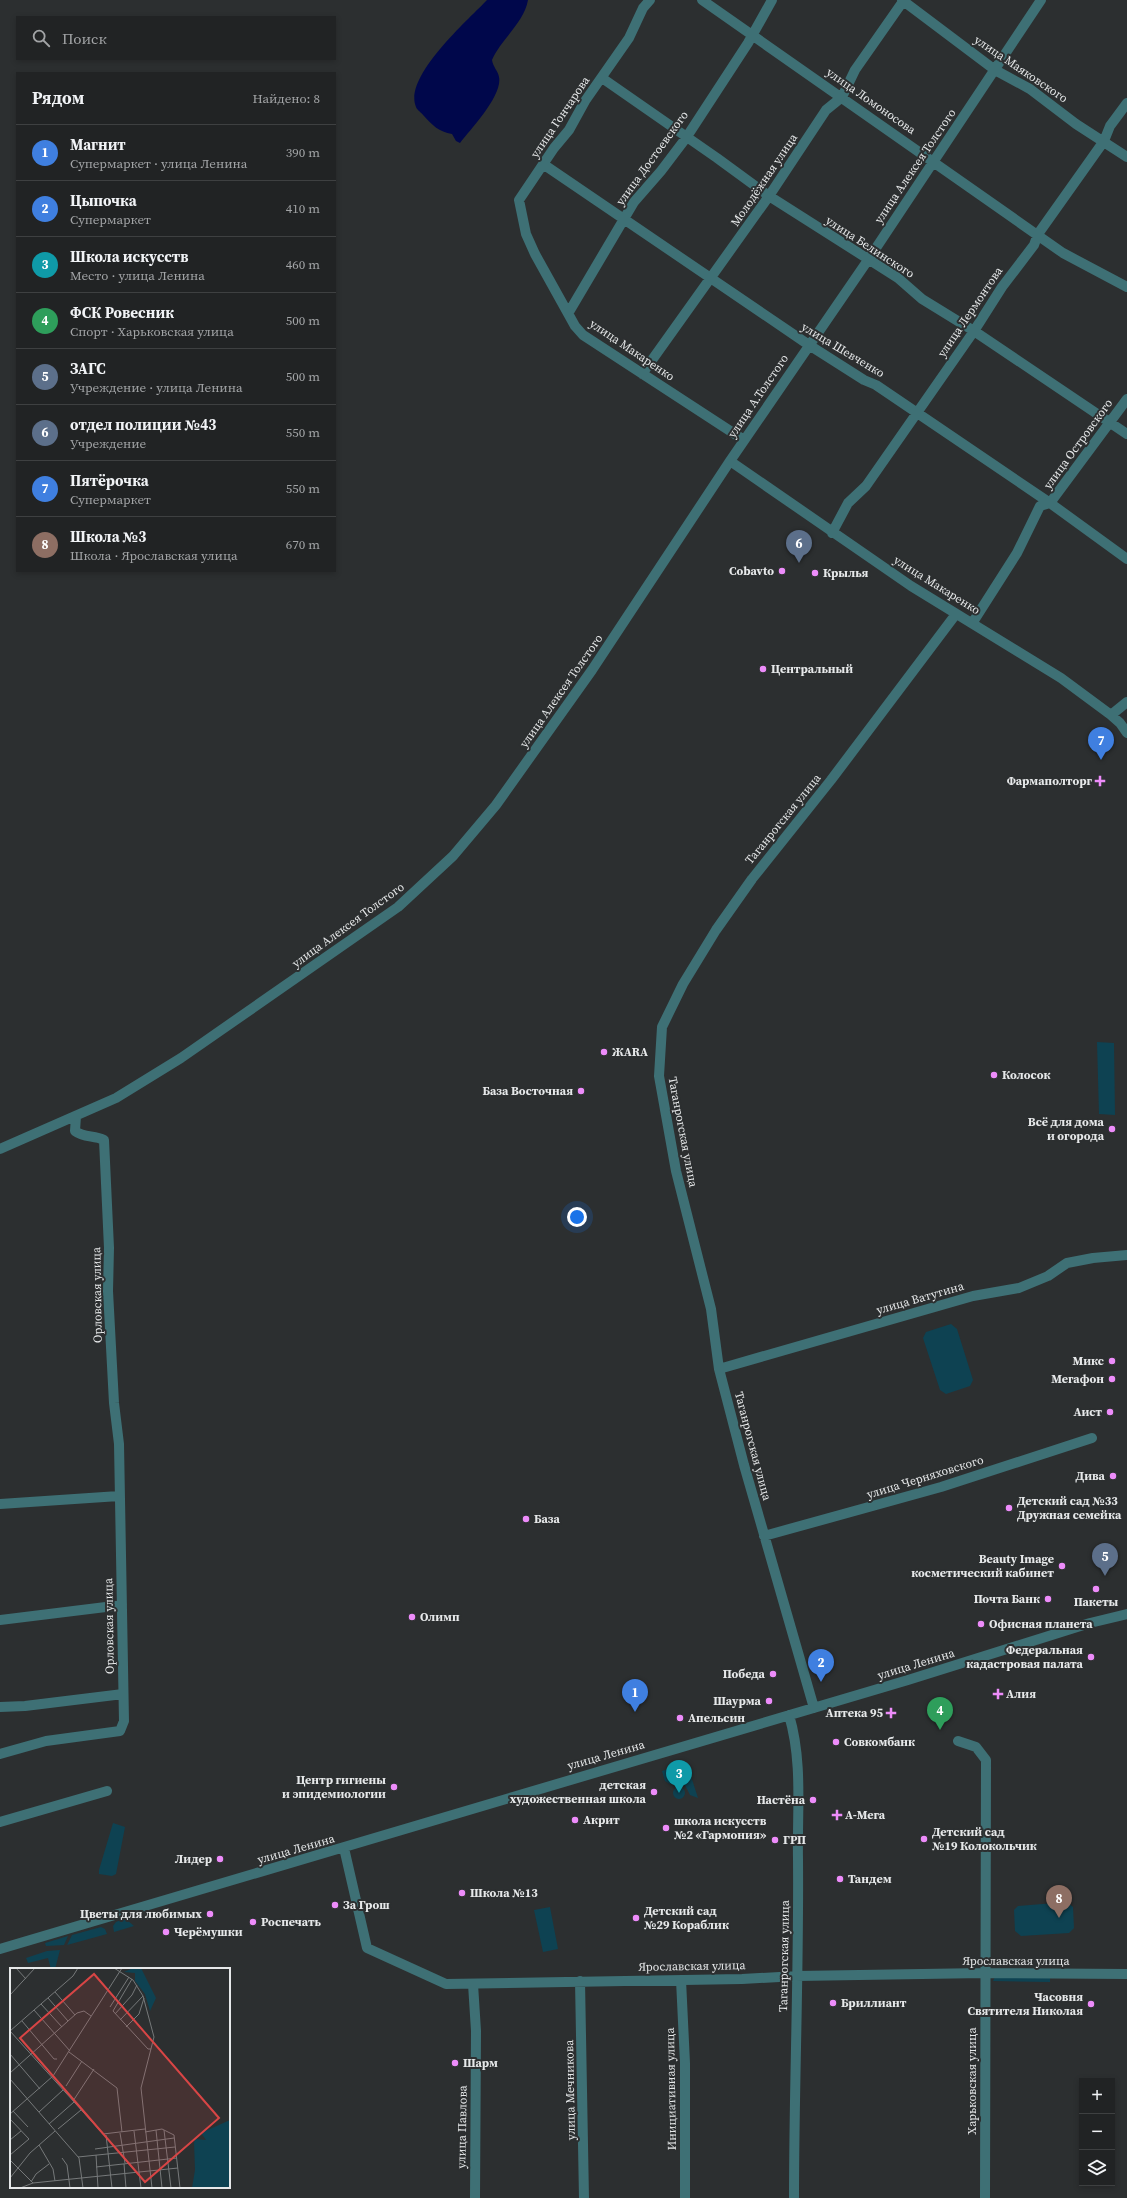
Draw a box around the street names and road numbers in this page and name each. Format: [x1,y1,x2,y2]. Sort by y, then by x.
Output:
street label: улица Маяковского [971,32,1071,107]
street label: улица Ломоносова [823,64,919,138]
street label: улица Гончарова [527,72,594,161]
street label: улица Алексея Толстого [871,105,960,226]
street label: улица Достоевского [612,107,692,209]
street label: Молодёжная улица [727,130,802,230]
street label: улица Белинского [823,212,918,282]
street label: улица Лермонтова [934,263,1007,360]
street label: улица Макаренко [586,316,678,385]
street label: улица Шевченко [798,319,888,381]
street label: улица А.Толстого [724,351,792,441]
street label: улица Островского [1040,395,1116,492]
street label: улица Макаренко [891,552,984,618]
street label: улица Алексея Толстого [516,631,607,751]
street label: Таганрогская улица [742,770,825,868]
street label: улица Алексея Толстого [289,879,408,971]
street label: Таганрогская улица [664,1075,702,1189]
street label: Орловская улица [88,1246,106,1343]
street label: улица Ватутина [874,1278,966,1318]
street label: Таганрогская улица [731,1390,775,1503]
street label: улица Черняховского [865,1451,986,1502]
street label: Орловская улица [100,1577,118,1674]
street label: улица Ленина [875,1644,957,1683]
street label: улица Ленина [565,1736,647,1774]
street label: улица Ленина [255,1830,337,1868]
street label: Таганрогская улица [775,1899,793,2012]
street label: Ярославская улица [962,1953,1070,1969]
street label: Ярославская улица [638,1957,747,1975]
street label: Харьковская улица [964,2026,980,2135]
street label: Инициативная улица [662,2027,680,2151]
street label: улица Мечникова [561,2039,579,2140]
street label: улица Павлова [453,2084,471,2169]

